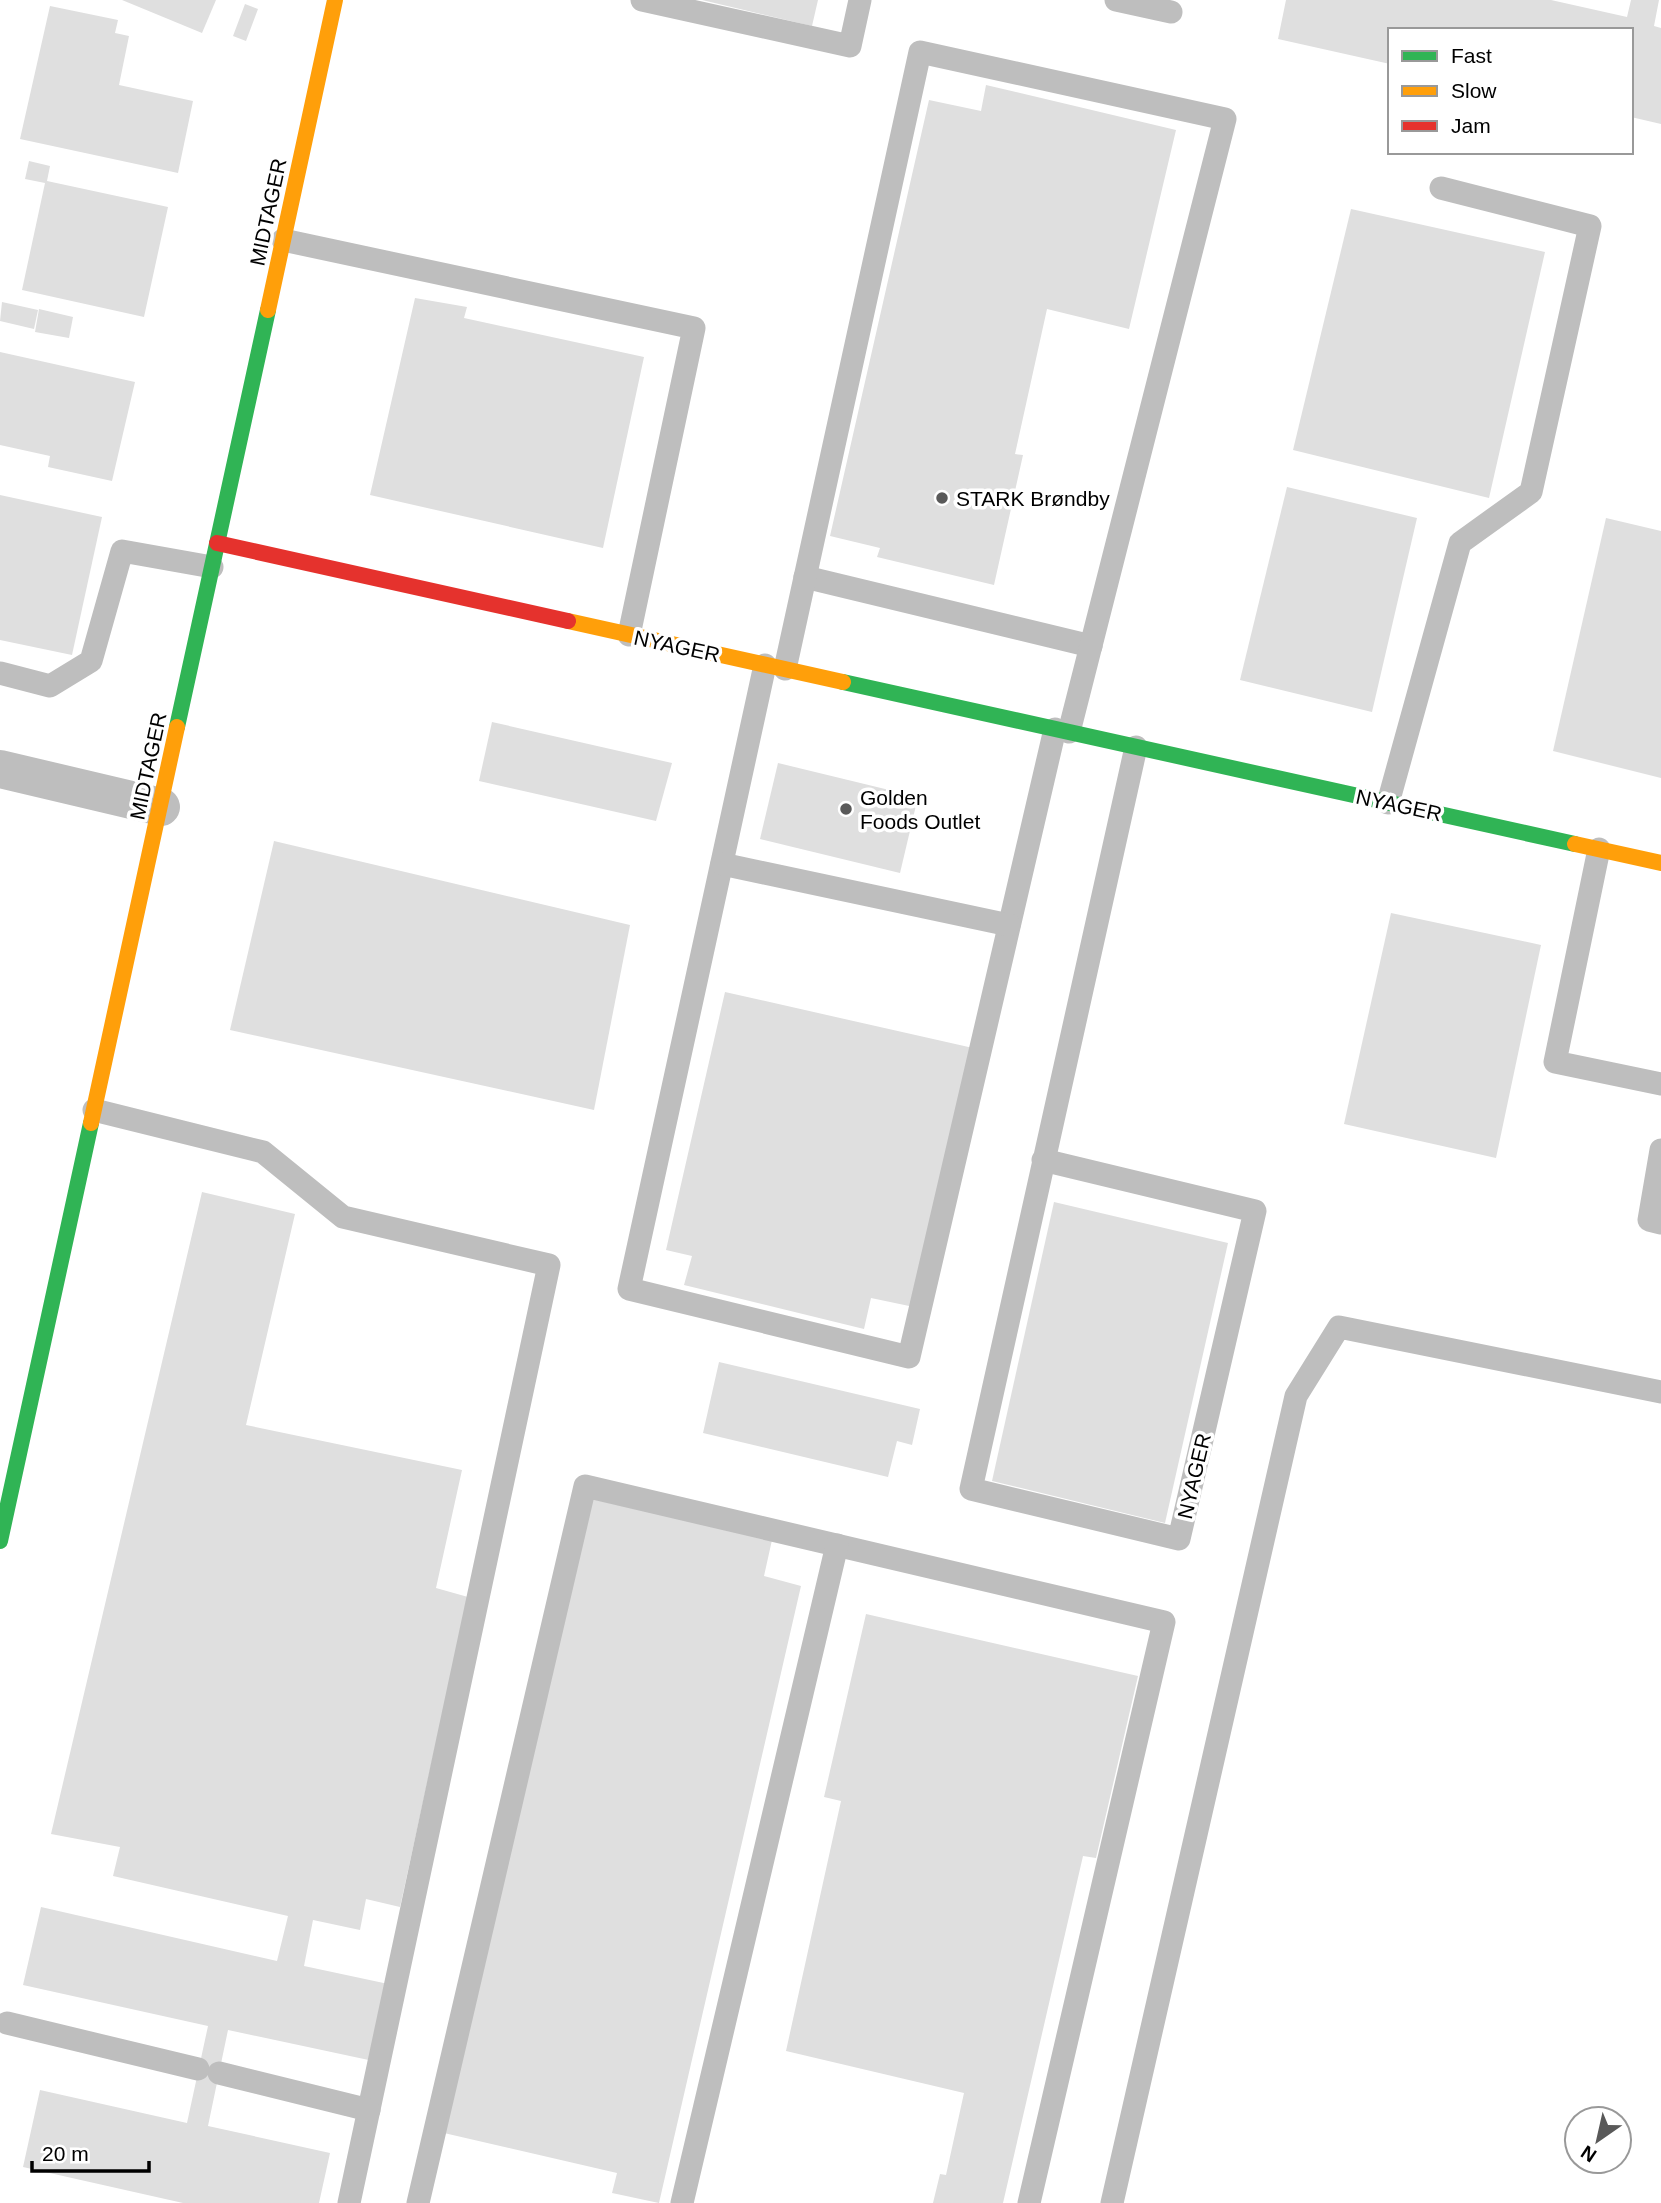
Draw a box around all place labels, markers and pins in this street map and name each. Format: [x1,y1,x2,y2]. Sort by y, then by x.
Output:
place label: STARK Brøndby [956,487,1110,510]
marker: STARK Brøndby [934,490,950,506]
place label: Golden Foods Outlet [860,786,980,833]
marker: Golden Foods Outlet [838,801,854,817]

